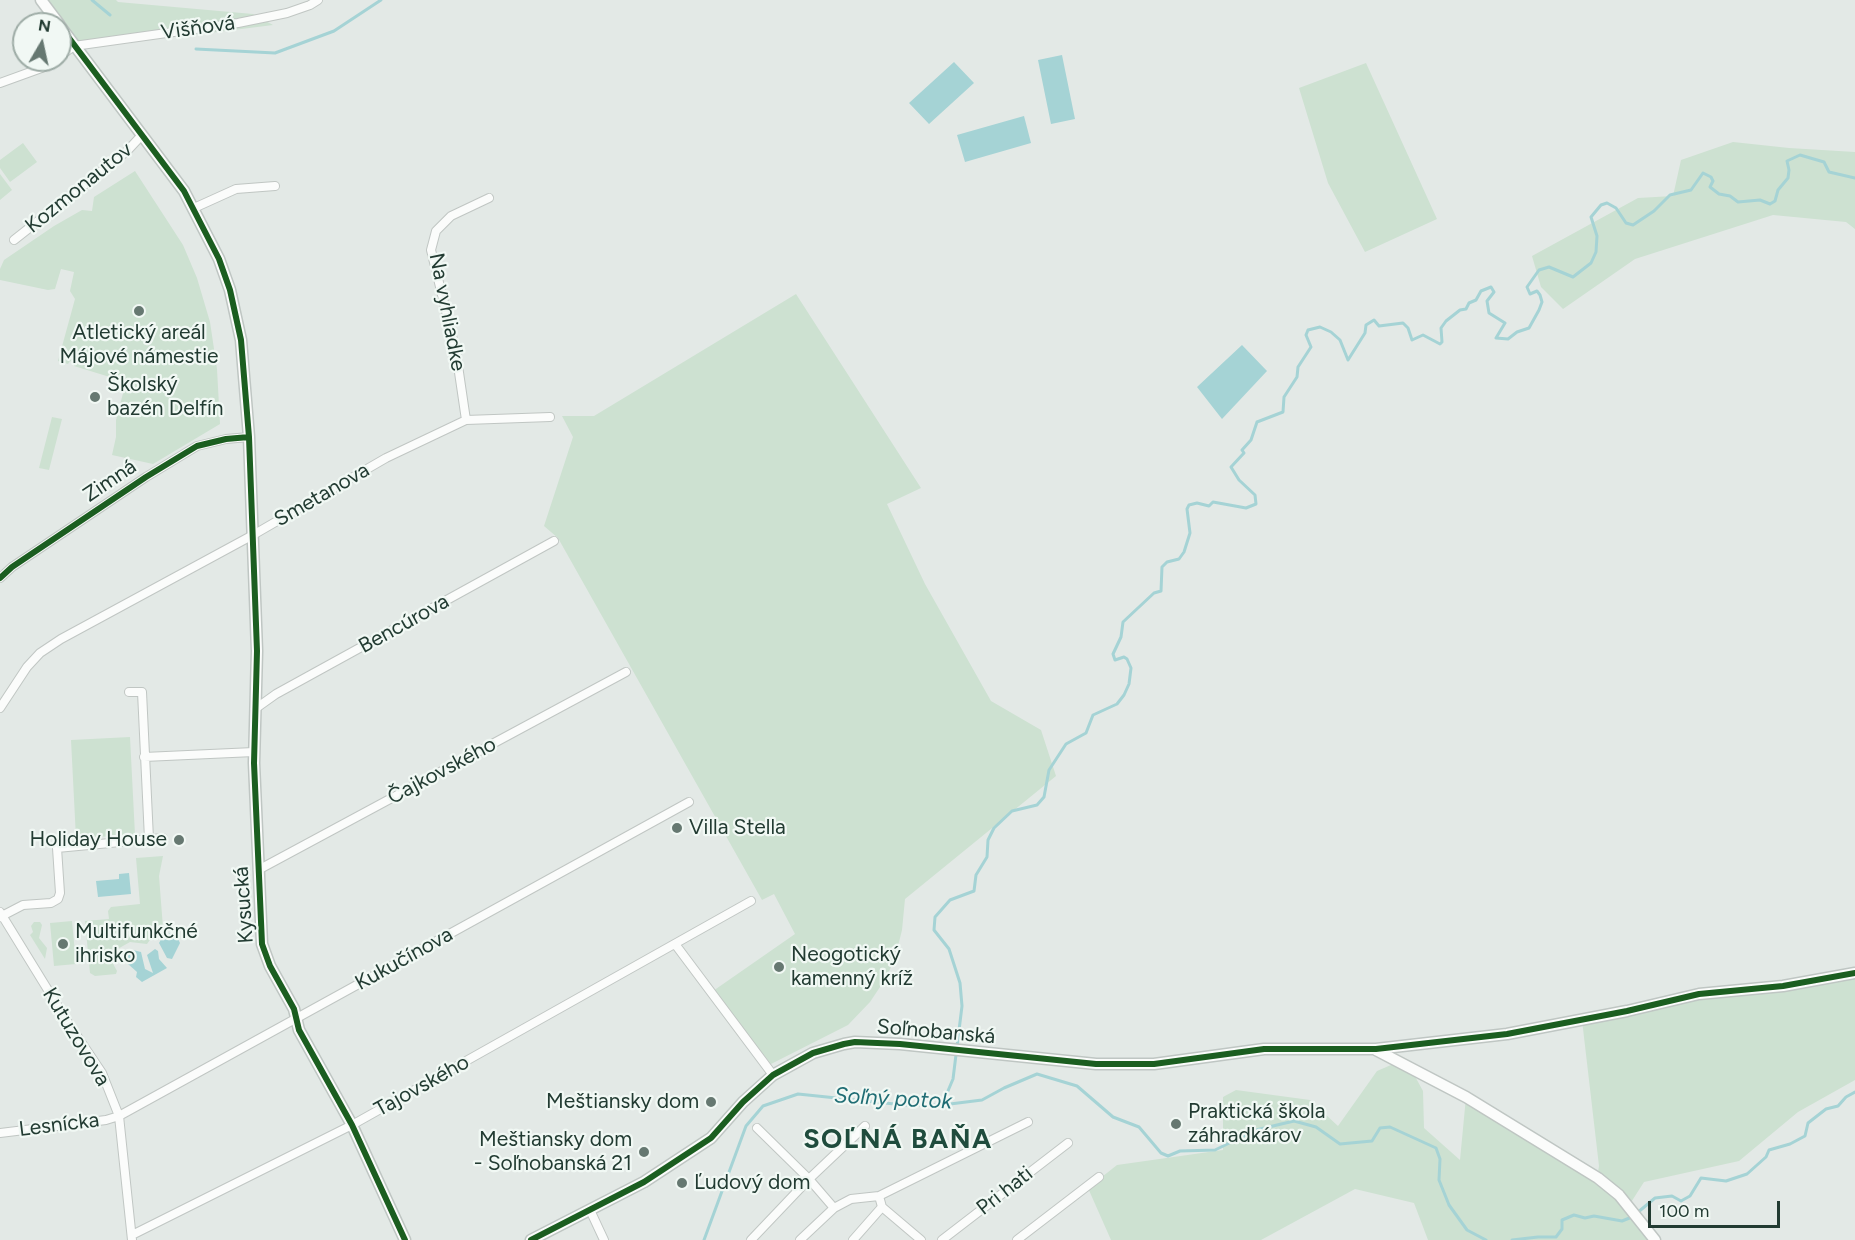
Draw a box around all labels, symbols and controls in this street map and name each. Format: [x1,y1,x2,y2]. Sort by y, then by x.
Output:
street label: Višňová [159,10,237,46]
north arrow [12,12,72,72]
text: N [37,15,52,36]
street label: Kozmonautov [21,137,137,239]
street label: Na vyhliadke [423,251,471,373]
marker: Atletický areál Májové námestie [132,304,146,318]
place label: Atletický areál Májové námestie [59,320,219,370]
place label: Školský bazén Delfín [107,372,224,422]
marker: Školský bazén Delfín [88,390,102,404]
street label: Zimná [79,454,141,508]
street label: Smetanova [270,458,374,532]
street label: Bencúrova [354,589,454,659]
street label: Čajkovského [383,732,501,810]
place label: Villa Stella [689,815,786,841]
marker: Villa Stella [670,821,684,835]
place label: Holiday House [30,827,167,853]
marker: Holiday House [172,833,186,847]
street label: Kysucká [229,866,259,944]
place label: Multifunkčné ihrisko [75,919,198,969]
street label: Kukučínova [351,922,457,996]
marker: Multifunkčné ihrisko [56,937,70,951]
place label: Neogotický kamenný kríž [791,942,913,992]
marker: Neogotický kamenný kríž [772,960,786,974]
street label: Kutuzovova [37,983,115,1091]
street label: Soľnobanská [876,1014,996,1050]
street label: Tajovského [370,1050,474,1122]
water label: Soľný potok [833,1083,953,1115]
place label: Meštiansky dom [546,1089,699,1115]
marker: Meštiansky dom [704,1095,718,1109]
place label: Praktická škola záhradkárov [1188,1099,1325,1149]
street label: Lesnícka [17,1108,101,1142]
marker: Praktická škola záhradkárov [1169,1117,1183,1131]
district label: SOĽNÁ BAŇA [803,1124,993,1156]
place label: Meštiansky dom - Soľnobanská 21 [474,1127,632,1177]
marker: Meštiansky dom - Soľnobanská 21 [637,1145,651,1159]
street label: Pri hati [972,1161,1038,1221]
place label: Ľudový dom [694,1170,810,1196]
marker: Ľudový dom [675,1176,689,1190]
scale bar [1651,1189,1783,1227]
text: 100 m [1659,1200,1709,1222]

